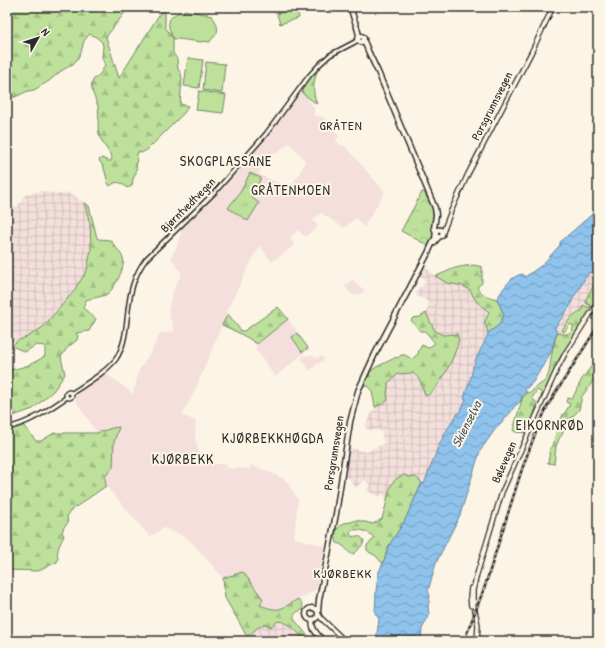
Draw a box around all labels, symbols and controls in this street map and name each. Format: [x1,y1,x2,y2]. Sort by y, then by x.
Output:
north arrow [18,18,58,58]
text: N [38,25,53,38]
street label: Porsgrunnsvegen [467,68,516,143]
district label: GRÅTEN [319,116,363,134]
district label: SKOGPLASSANE [180,151,272,170]
street label: Bjørntvedtvegen [156,173,219,236]
district label: GRÅTENMOEN [251,180,331,199]
water label: Skienselva [447,396,486,450]
street label: Porsgrunnsvegen [319,414,348,491]
district label: EIKORNRØD [516,415,584,434]
district label: KJØRBEKKHØGDA [222,428,324,447]
street label: Bølevegen [487,438,520,485]
district label: KJØRBEKK [152,449,214,468]
district label: KJØRBEKK [314,564,372,582]

